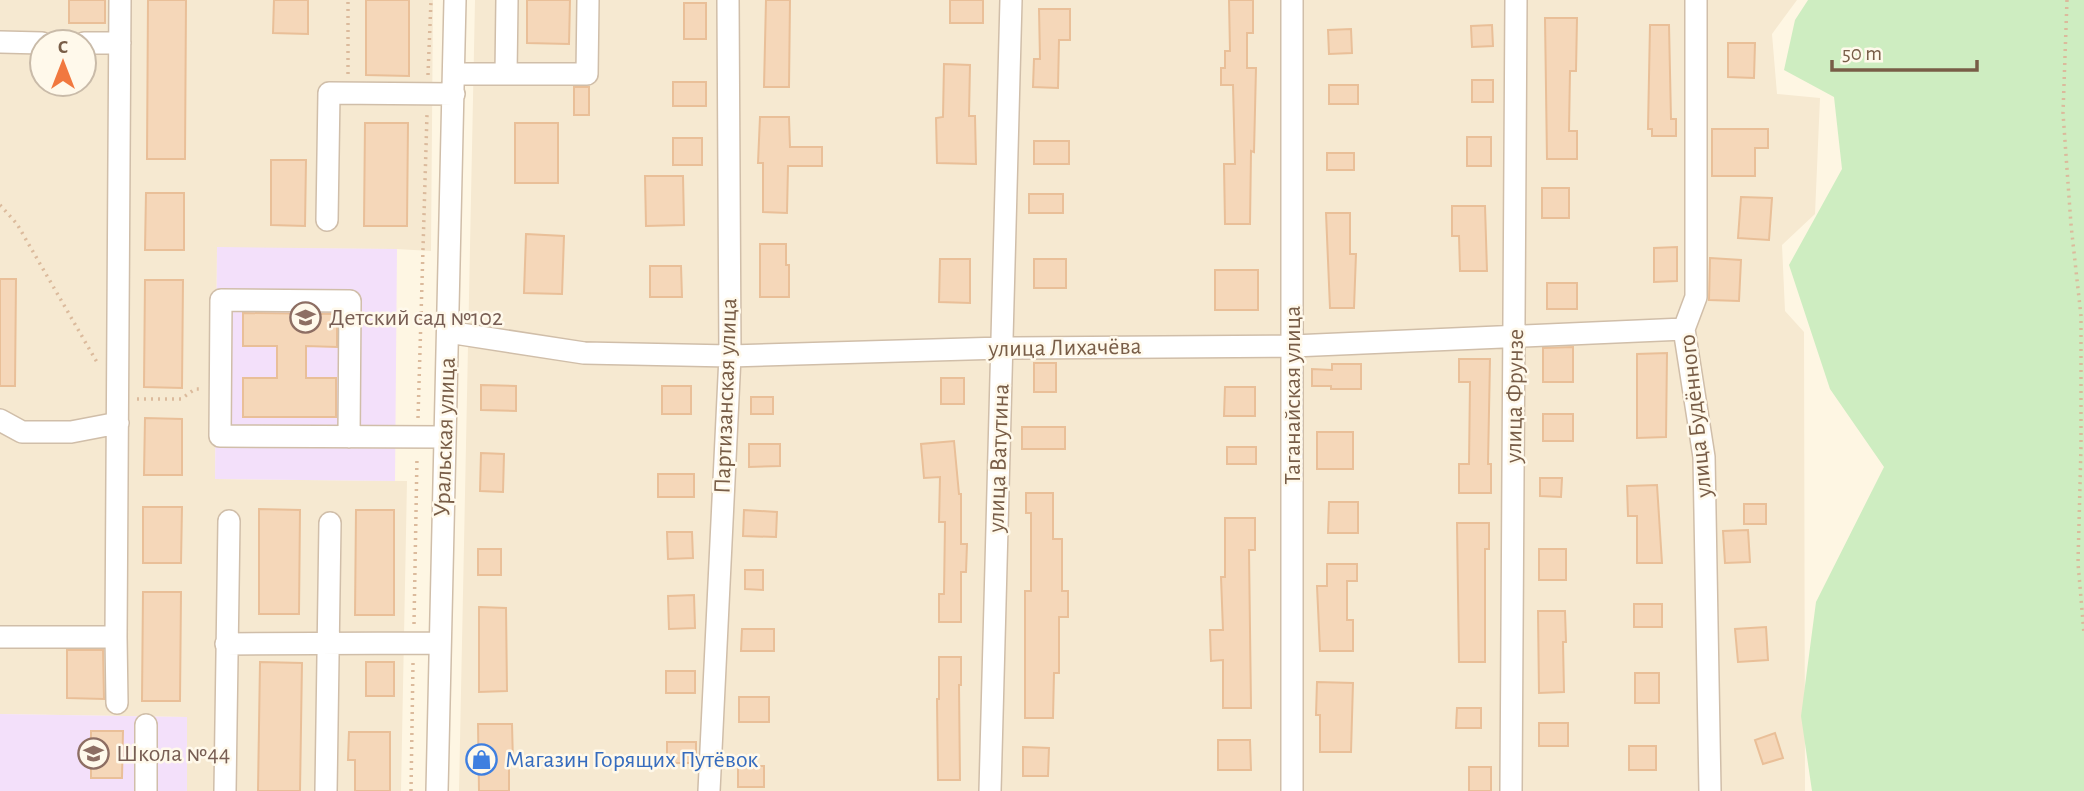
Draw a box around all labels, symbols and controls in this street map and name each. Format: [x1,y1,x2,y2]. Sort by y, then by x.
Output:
north arrow [28,28,98,98]
scale bar [1832,28,1977,72]
text: С [58,38,68,57]
text: 50 m [1842,43,1882,64]
street label: Партизанская улица [711,298,741,494]
school or university icon: Детский сад №102 [289,301,323,335]
place label: Детский сад №102 [329,306,503,330]
street label: Таганайская улица [1281,306,1305,484]
street label: улица Фрунзе [1502,329,1528,464]
street label: улица Будённого [1676,333,1717,500]
street label: улица Лихачёва [987,335,1142,361]
street label: Уральская улица [430,357,460,517]
street label: улица Ватутина [984,383,1014,534]
school or university icon: Школа №44 [76,737,110,771]
place label: Школа №44 [116,742,230,766]
shop icon: Магазин Горящих Путёвок [465,743,499,777]
place label: Магазин Горящих Путёвок [505,748,758,772]

